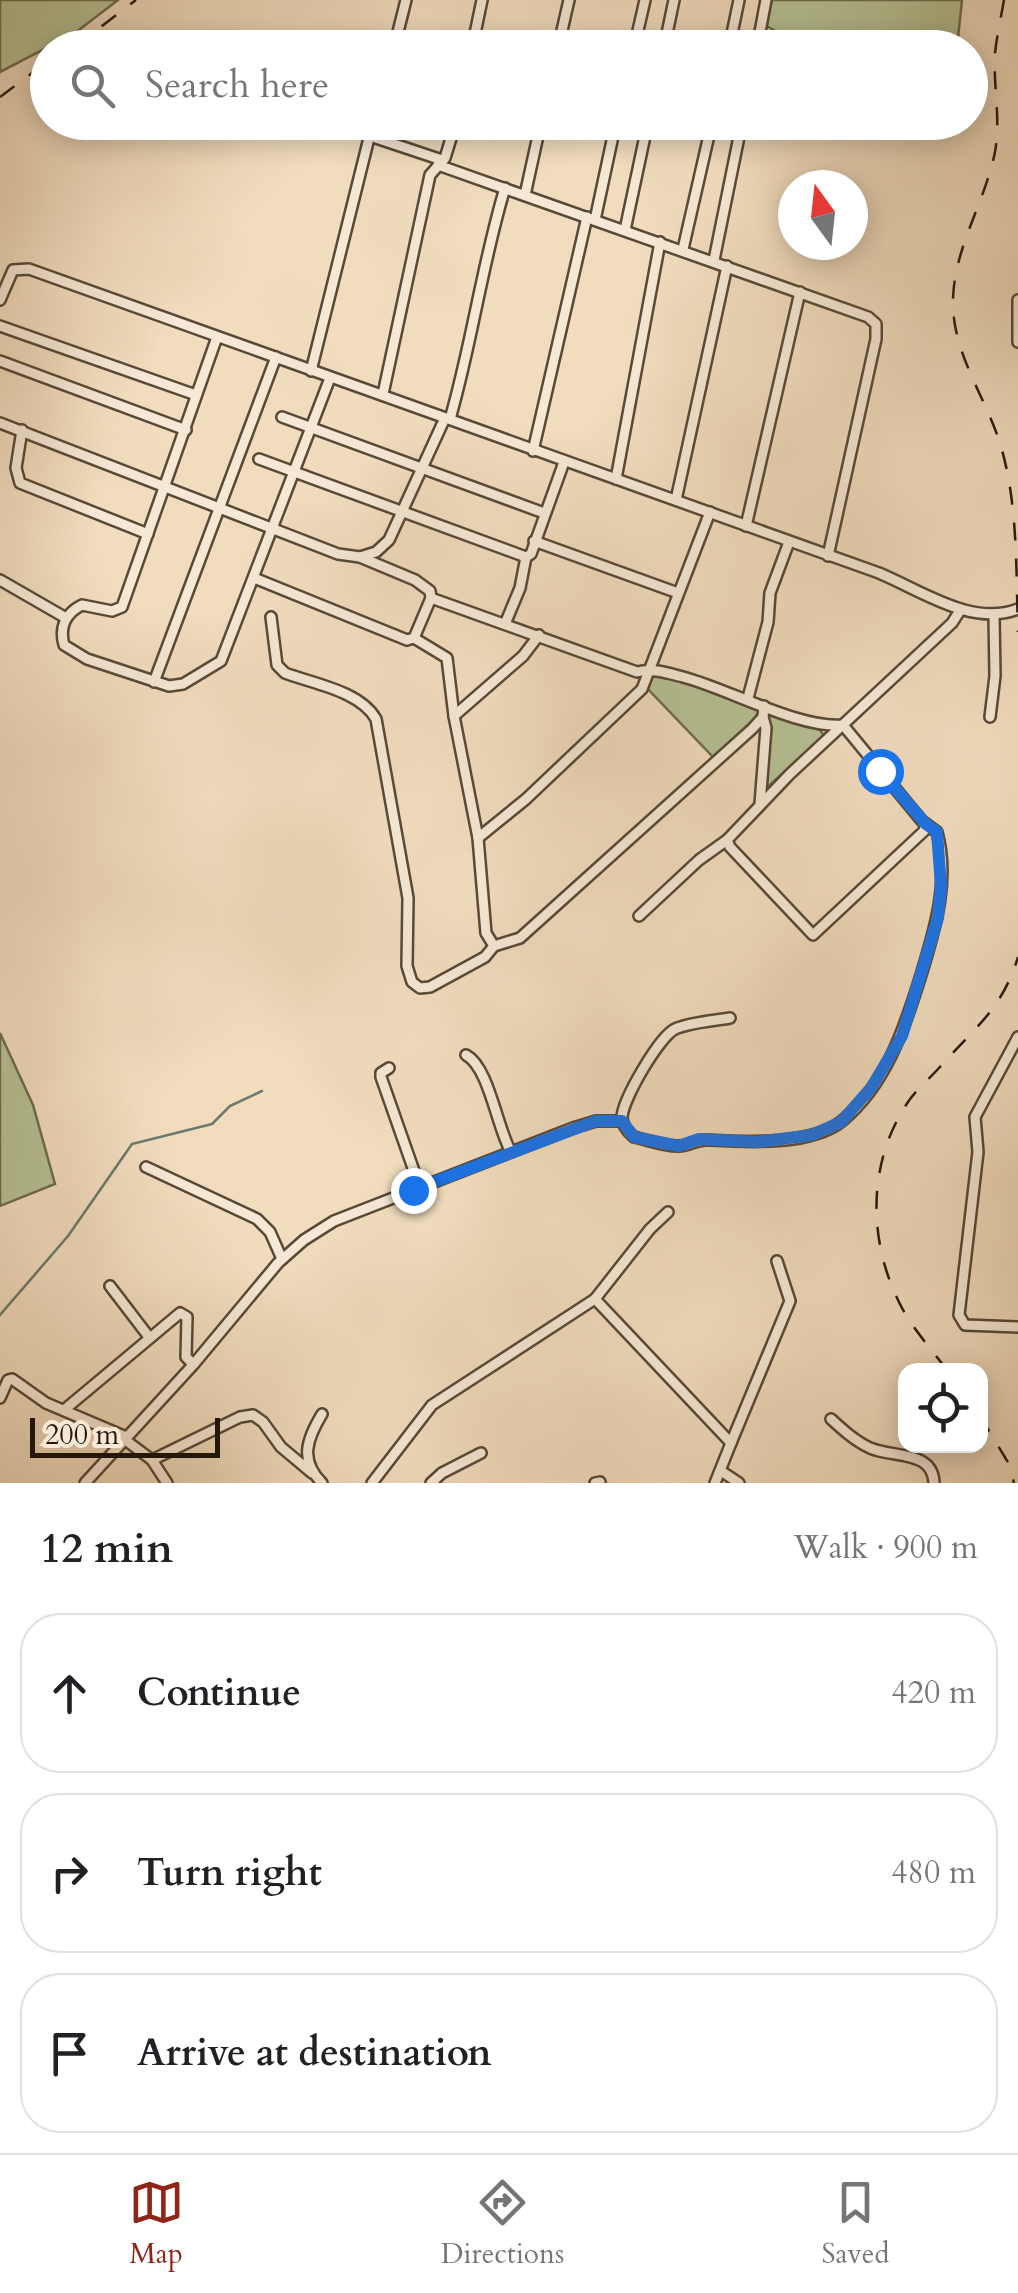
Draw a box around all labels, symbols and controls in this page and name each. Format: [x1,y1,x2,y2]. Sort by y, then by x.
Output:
search box [30,30,988,140]
icon: search [65,58,120,113]
text: Search here [145,59,329,111]
north arrow [778,170,868,260]
route start [858,749,904,795]
route end [391,1168,437,1214]
map controls [898,1363,988,1453]
button: locate [898,1363,988,1453]
scale bar [30,1413,220,1458]
text: 200 m [45,1416,119,1454]
text: 12 min [40,1520,173,1577]
text: Walk · 900 m [793,1526,978,1570]
icon: ahead [42,1666,97,1721]
text: Continue [137,1667,301,1719]
text: 420 m [891,1671,976,1715]
icon: right [42,1846,97,1901]
text: Turn right [137,1847,322,1899]
text: 480 m [891,1851,976,1895]
icon: arrive [42,2026,97,2081]
text: Arrive at destination [137,2027,492,2079]
tab: Map [129,2175,184,2273]
tab: Directions [441,2175,564,2273]
tab: Saved [821,2175,889,2273]

